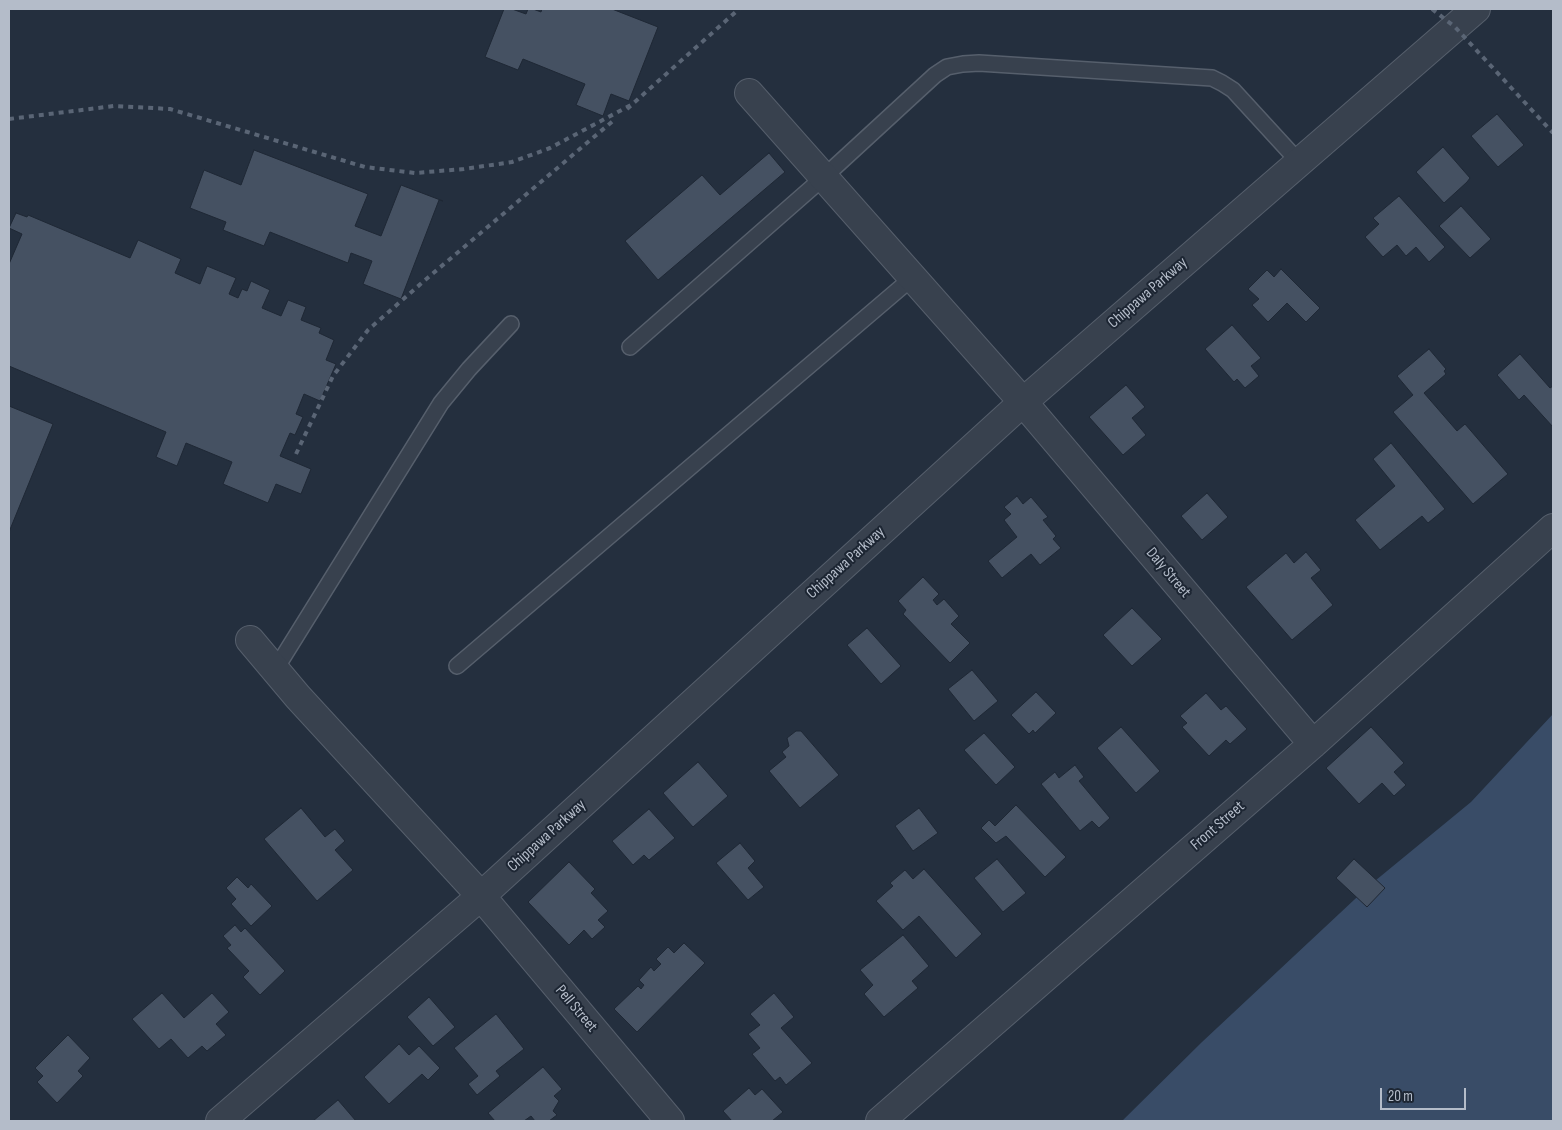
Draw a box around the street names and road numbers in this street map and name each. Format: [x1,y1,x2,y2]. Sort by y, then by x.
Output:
street label: Chippawa Parkway [1104,253,1192,333]
street label: Chippawa Parkway [803,523,889,603]
street label: Daly Street [1142,544,1194,602]
street label: Chippawa Parkway [504,796,590,876]
street label: Front Street [1187,797,1249,855]
street label: Pell Street [551,982,601,1036]

